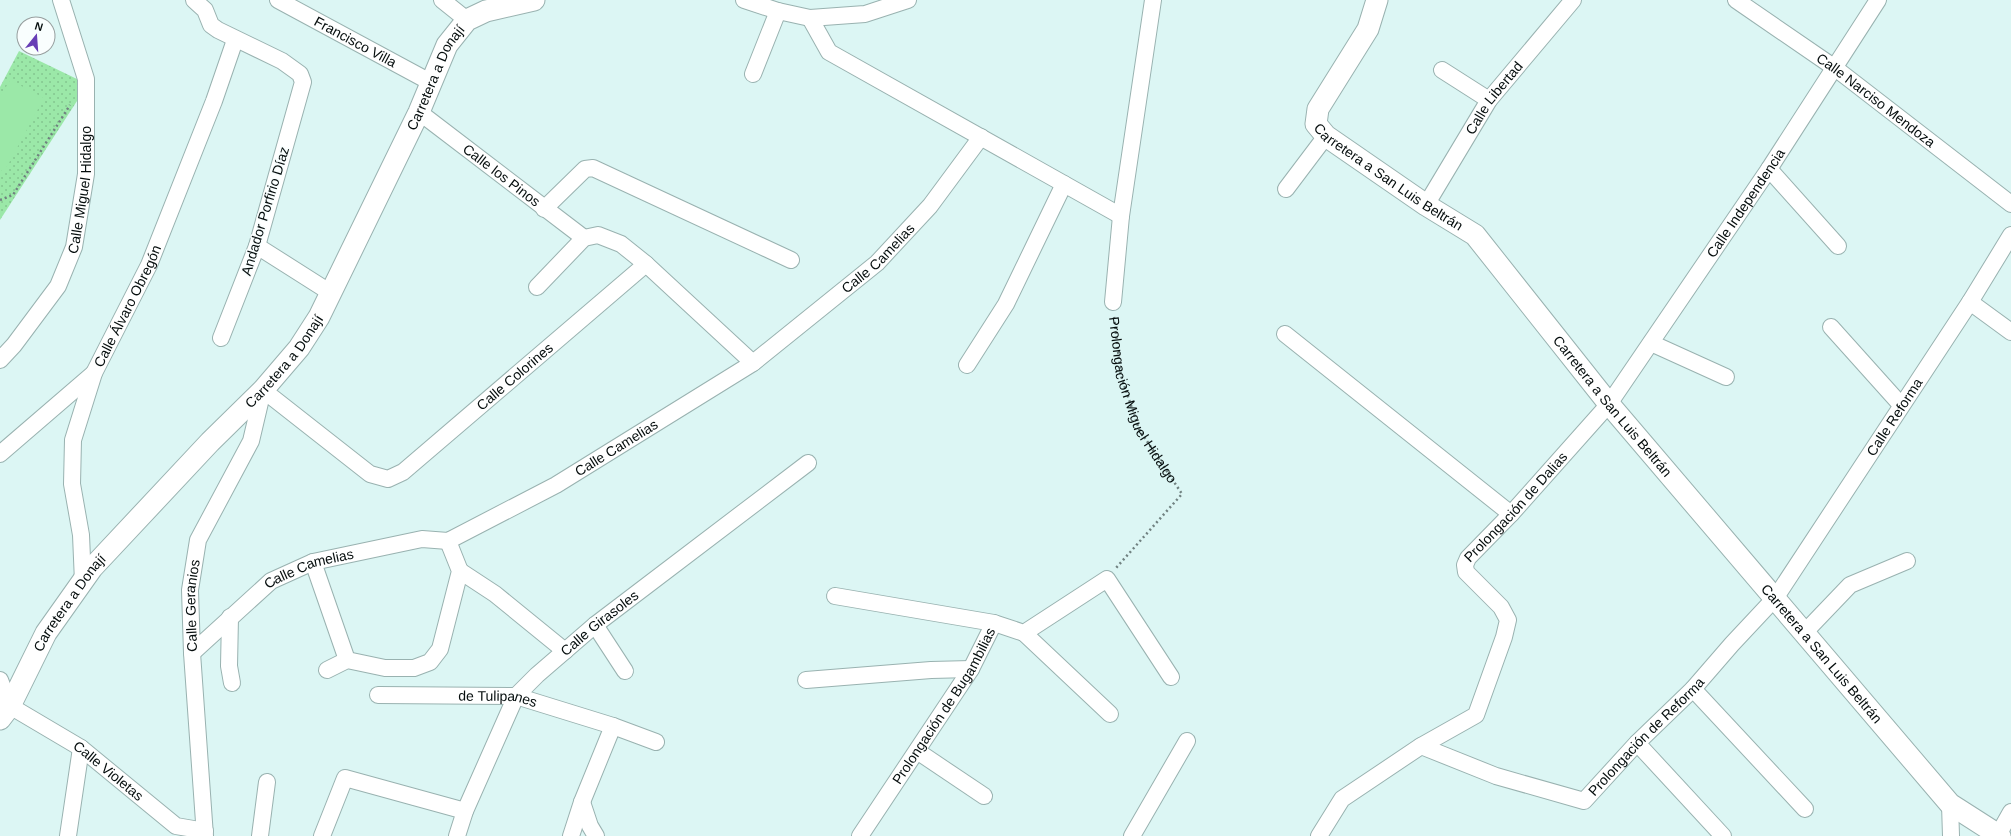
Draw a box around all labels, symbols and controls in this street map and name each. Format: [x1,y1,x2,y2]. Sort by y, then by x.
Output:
street label: Francisco Villa [312,13,399,70]
north arrow [16,16,56,56]
text: N [33,20,45,33]
street label: Carretera a Donají [403,22,468,133]
street label: Calle Narciso Mendoza [1814,50,1938,150]
street label: Calle Libertad [1462,58,1526,137]
street label: Carretera a San Luis Beltrán [1311,120,1466,234]
street label: Calle Miguel Hidalgo [64,126,94,256]
street label: Calle los Pinos [460,141,543,210]
street label: Andador Porfirio Díaz [238,145,292,277]
street label: Calle Independencia [1703,145,1788,260]
street label: Calle Camelias [838,220,918,296]
street label: Calle Álvaro Obregón [90,243,164,370]
street label: Carretera a Donají [242,312,326,411]
street label: Prolongación Miguel Hidalgo [1106,316,1180,486]
street label: Carretera a San Luis Beltrán [1550,332,1675,480]
street label: Calle Colorines [473,339,556,413]
street label: Calle Reforma [1863,375,1926,459]
street label: Calle Camelias [572,416,661,479]
street label: Prolongación de Dalias [1461,449,1570,565]
street label: Calle Camelias [260,546,355,592]
street label: Carretera a Donají [30,551,109,654]
street label: Calle Geranios [182,558,203,652]
street label: Carretera a San Luis Beltrán [1758,581,1885,726]
street label: Calle Girasoles [557,587,641,659]
street label: Prolongación de Bugambilias [889,625,998,787]
street label: Prolongación de Reforma [1585,674,1708,799]
street label: de Tulipanes [458,688,539,710]
street label: Calle Violetas [71,738,147,804]

